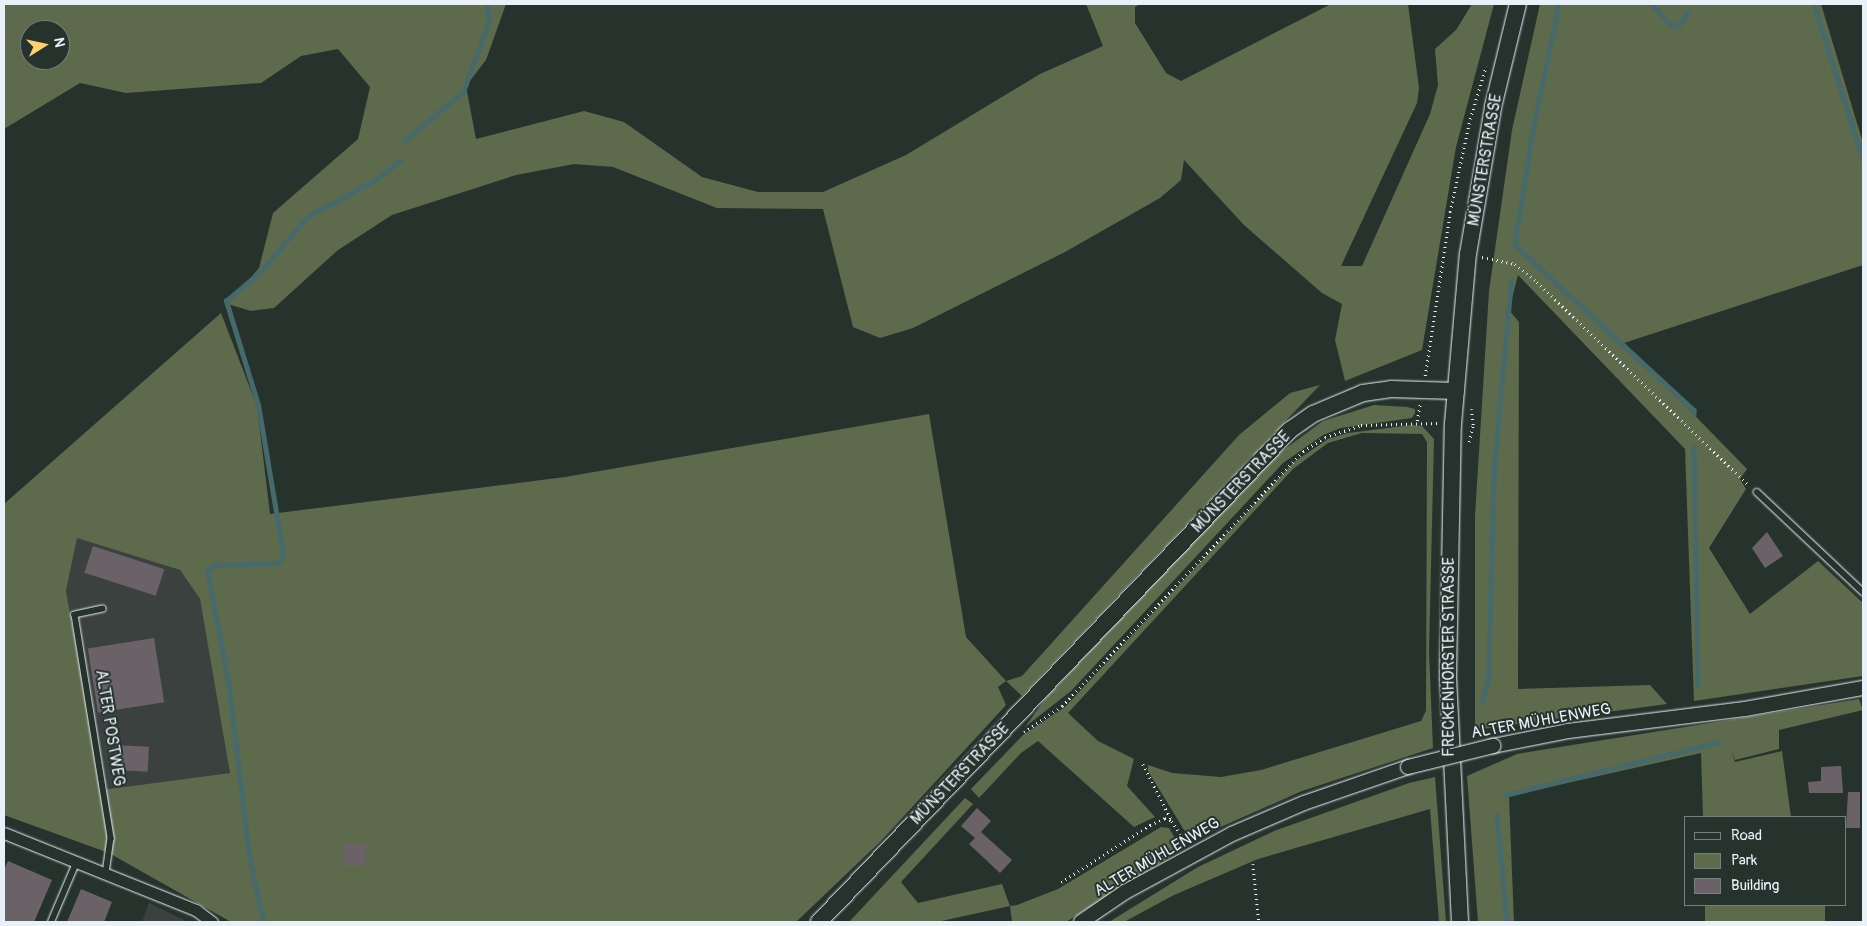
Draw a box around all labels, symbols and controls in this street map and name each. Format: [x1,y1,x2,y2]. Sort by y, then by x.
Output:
north arrow [20,20,70,70]
text: N [50,36,68,49]
street label: MÜNSTERSTRASSE [1464,92,1506,228]
street label: MÜNSTERSTRASSE [1188,427,1294,537]
street label: FRECKENHORSTER STRASSE [1439,557,1459,757]
street label: ALTER POSTWEG [91,668,129,788]
street label: ALTER MÜHLENWEG [1470,699,1612,743]
street label: MÜNSTERSTRASSE [907,719,1013,829]
street label: ALTER MÜHLENWEG [1091,813,1223,901]
legend [1684,816,1847,906]
text: Road [1731,826,1762,845]
text: Park [1731,851,1757,870]
text: Building [1731,876,1779,895]

